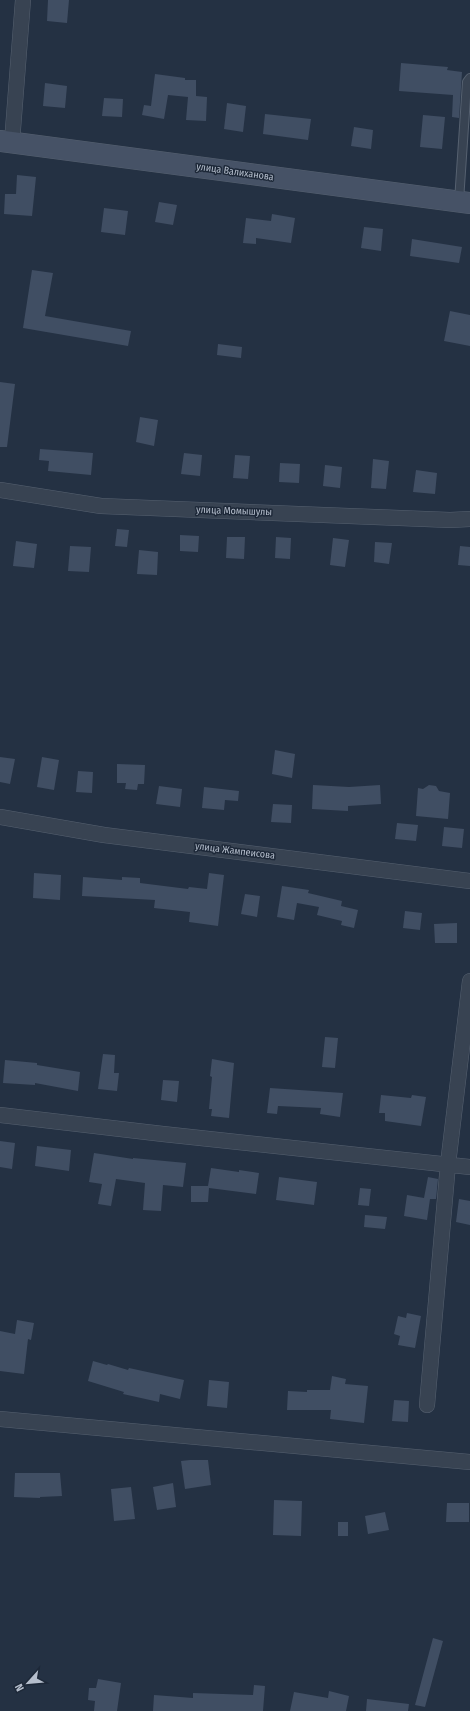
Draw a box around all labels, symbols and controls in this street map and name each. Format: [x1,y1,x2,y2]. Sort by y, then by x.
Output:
street label: улица Валиханова [196,161,274,183]
street label: улица Момышулы [196,504,272,518]
street label: улица Жампеисова [194,840,276,862]
north arrow [8,1663,48,1703]
text: N [12,1681,27,1693]

